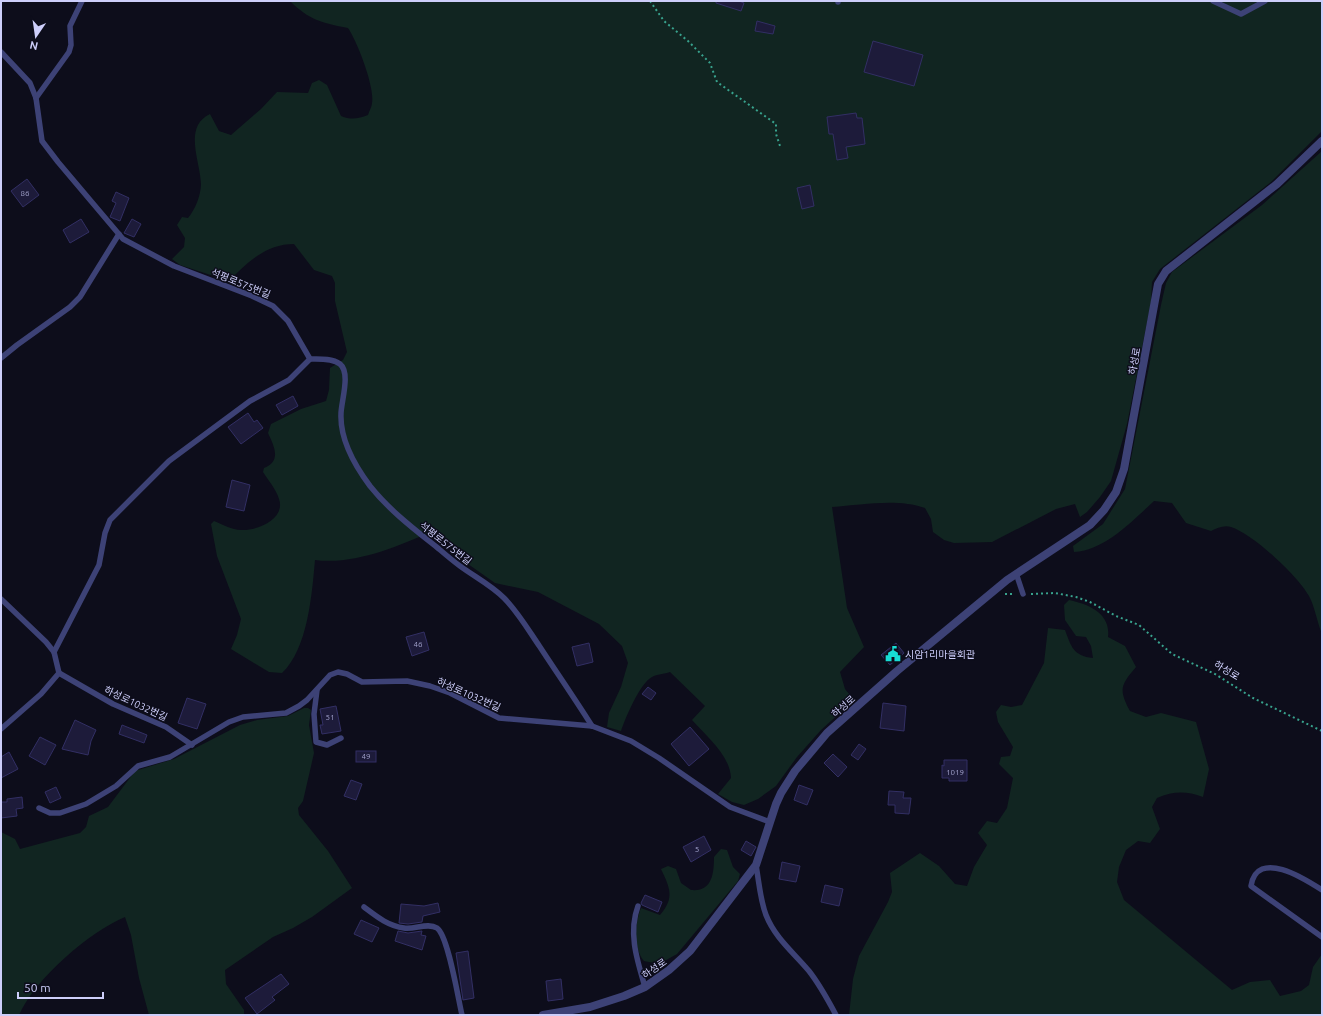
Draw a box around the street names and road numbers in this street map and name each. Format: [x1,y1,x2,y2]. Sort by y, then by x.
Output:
street label: 석평로575번길 [210,267,272,300]
street label: 하성로 [1126,346,1143,376]
street label: 석평로575번길 [418,520,474,567]
street label: 하성로 [1212,659,1241,682]
street label: 하성로1032번길 [435,675,502,713]
street label: 하성로1032번길 [102,684,169,723]
street label: 하성로 [829,693,857,720]
street label: 하성로 [640,956,669,981]

